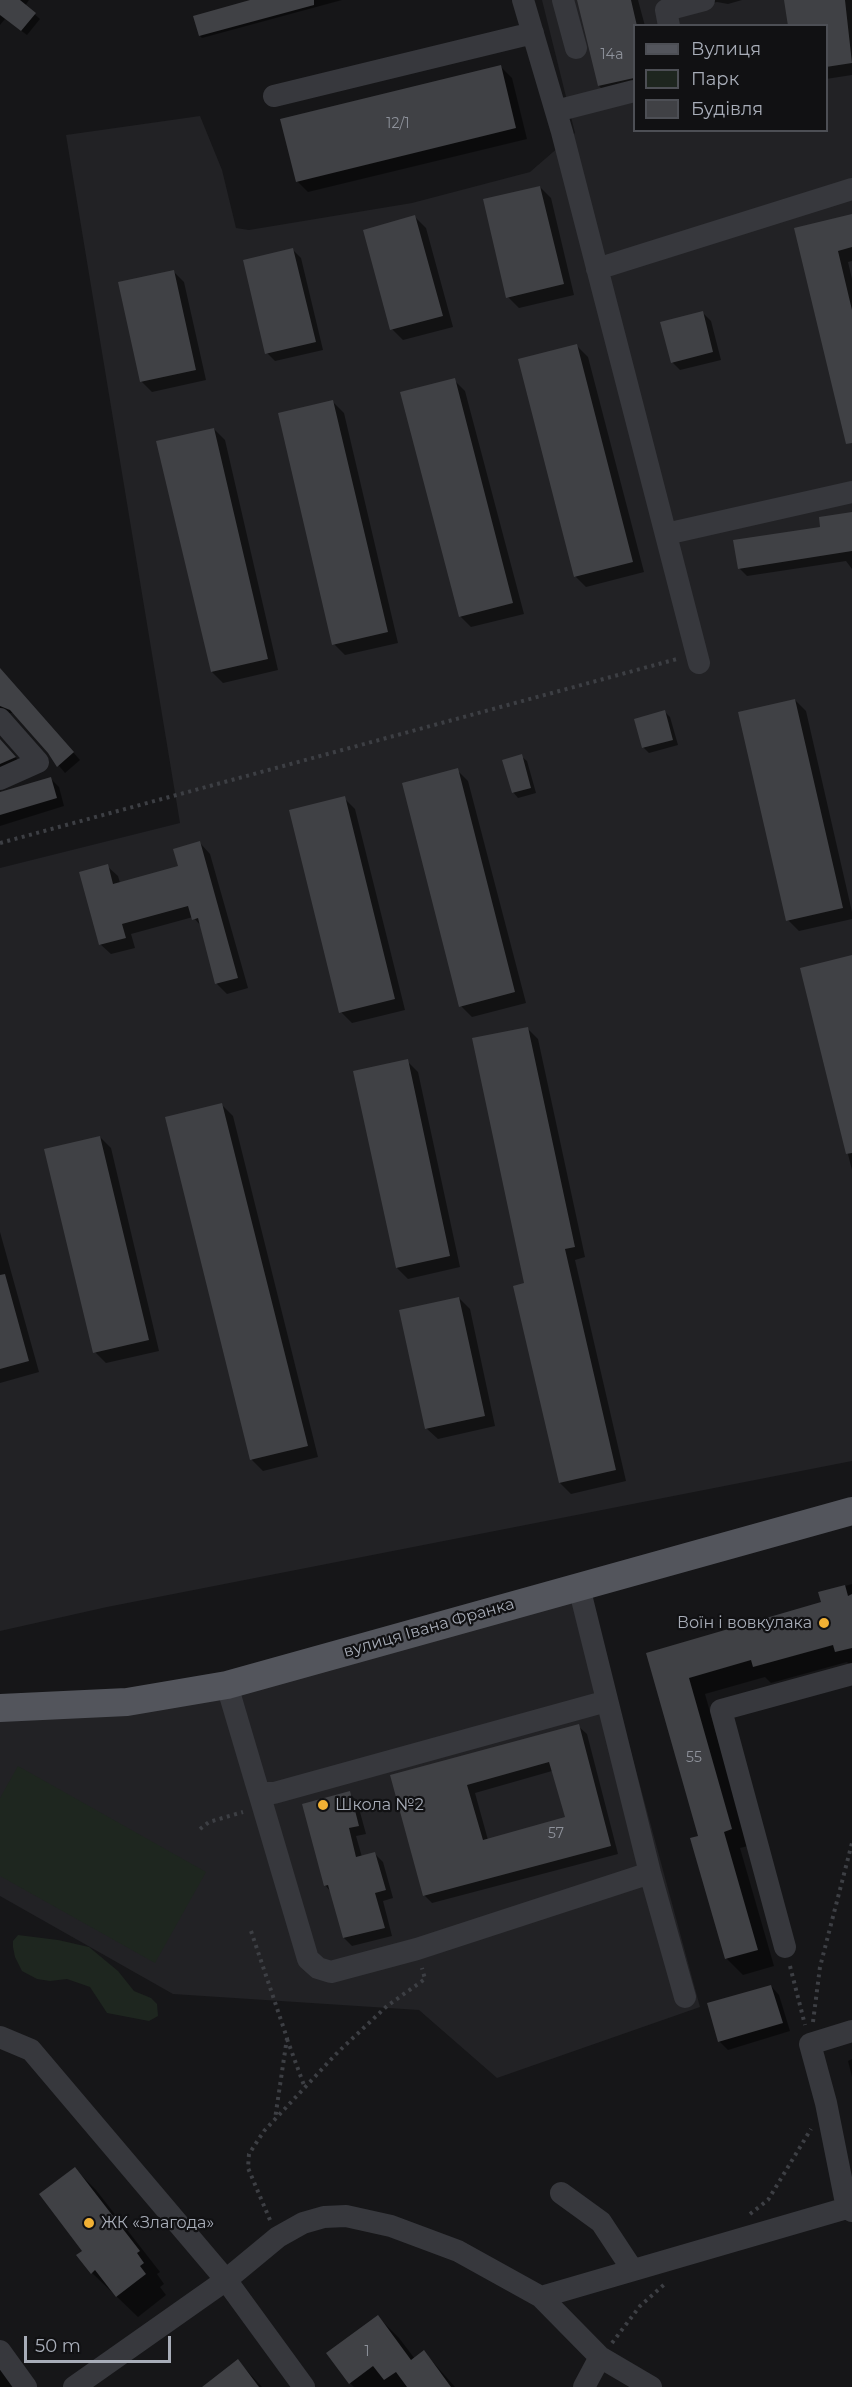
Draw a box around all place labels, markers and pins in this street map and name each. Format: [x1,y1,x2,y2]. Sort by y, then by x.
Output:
place label: Воїн і вовкулака [677,1613,812,1633]
marker: Воїн і вовкулака [817,1616,831,1630]
place label: Школа №2 [335,1795,424,1815]
marker: Школа №2 [316,1798,330,1812]
place label: ЖК «Злагода» [101,2213,214,2233]
marker: ЖК «Злагода» [82,2216,96,2230]

